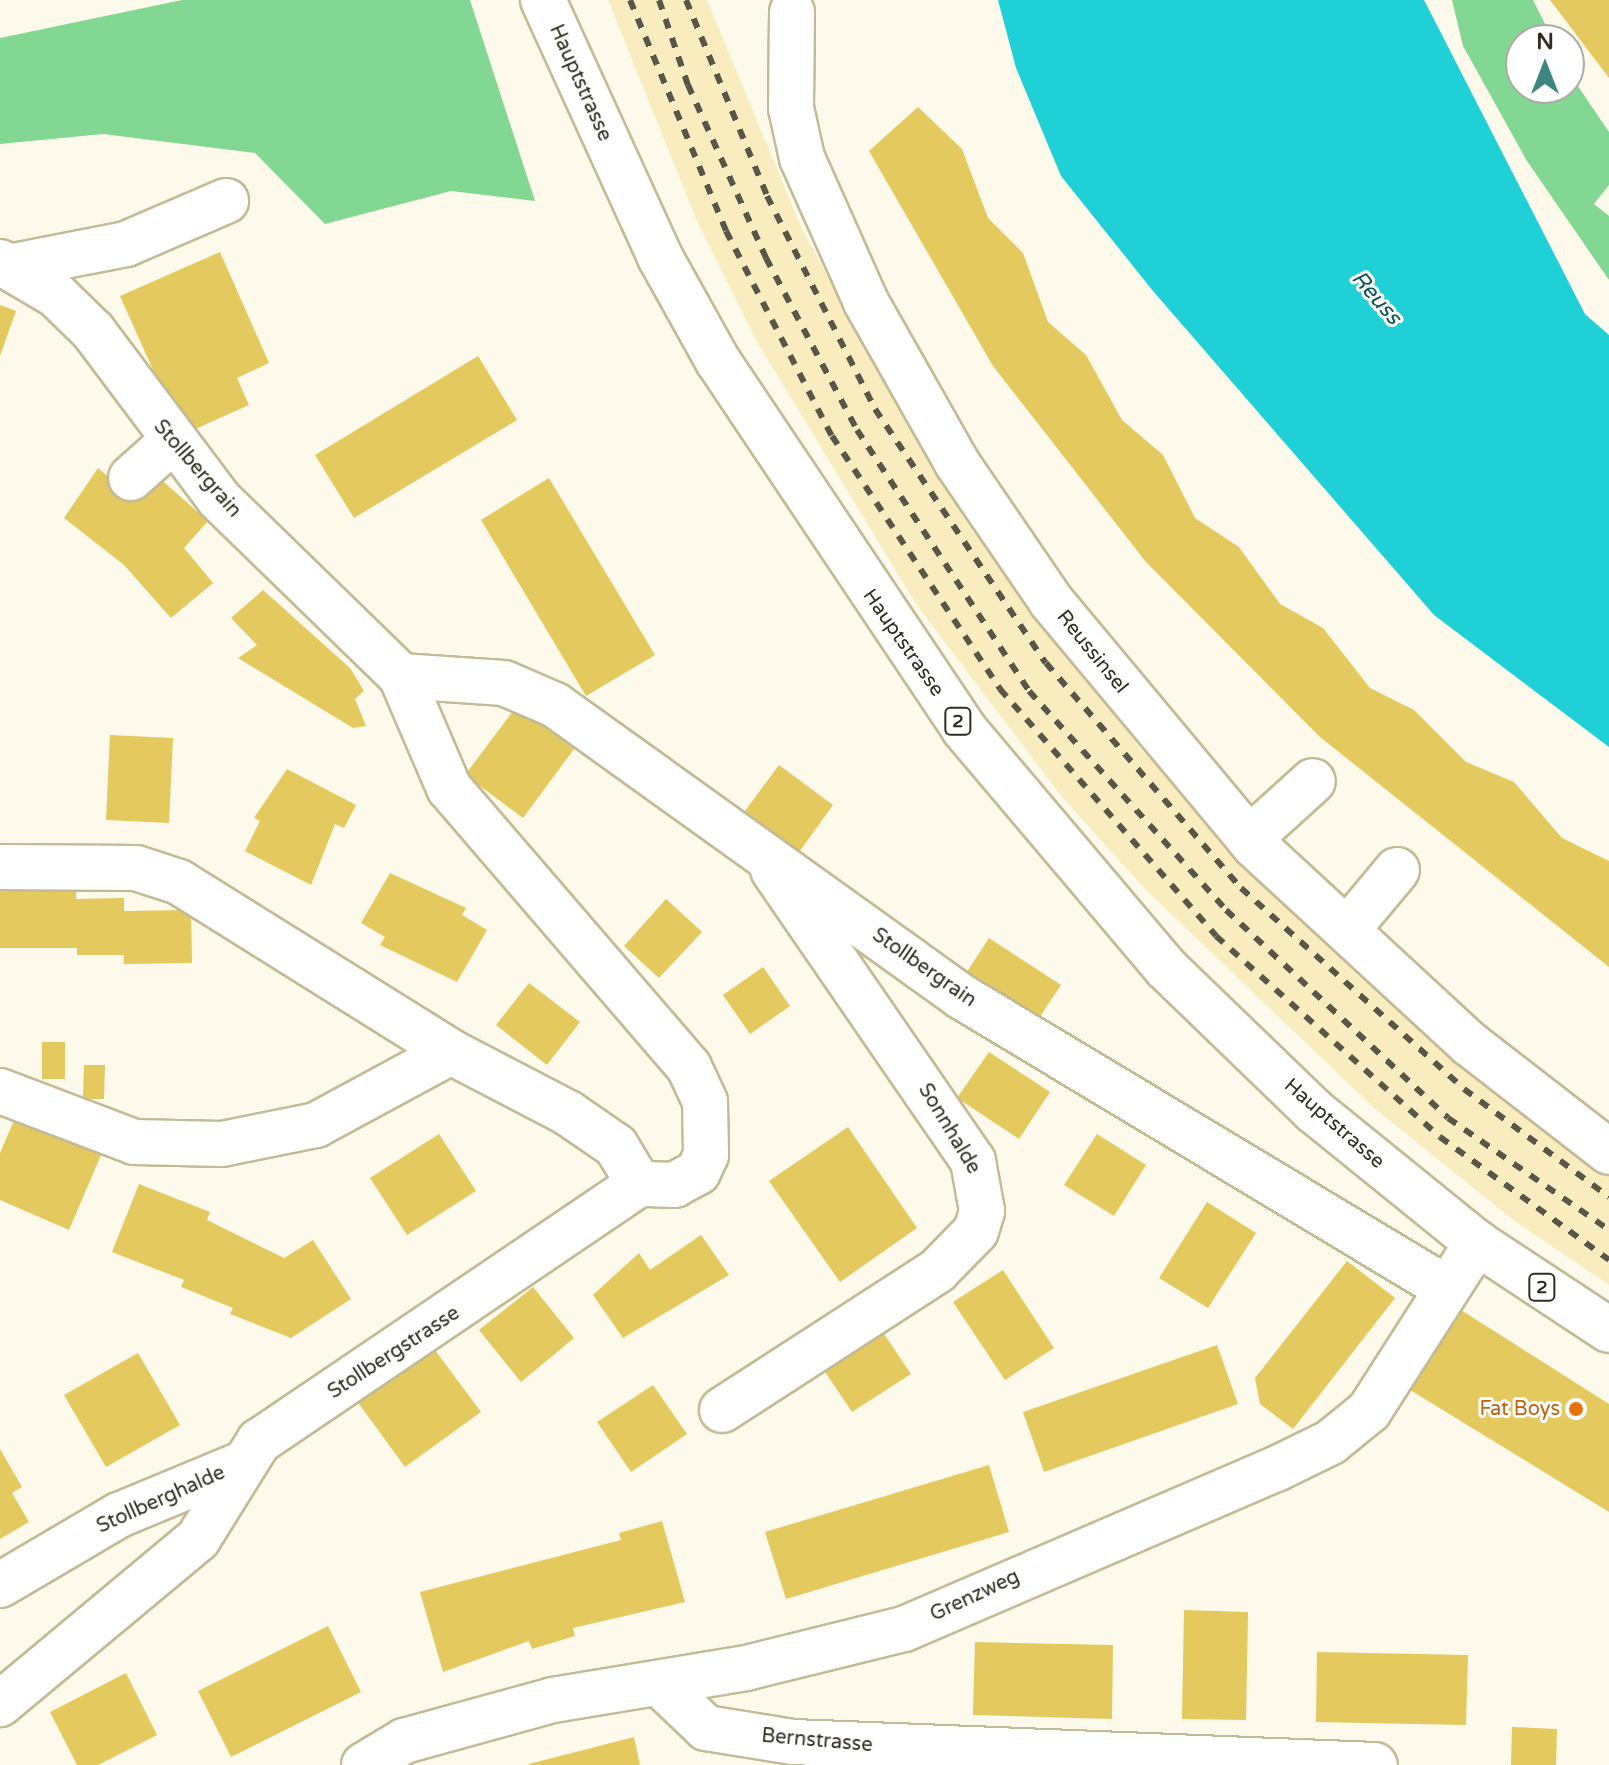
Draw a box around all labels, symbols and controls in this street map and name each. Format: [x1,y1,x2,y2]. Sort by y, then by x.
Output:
street label: Hauptstrasse [544,21,616,145]
north arrow [1505,24,1585,104]
text: N [1536,29,1554,55]
water label: Reuss [1345,266,1407,330]
street label: Stollbergrain [148,415,246,523]
street label: Hauptstrasse [857,585,949,701]
street label: Reussinsel [1051,606,1133,698]
road number: 2 [944,707,972,735]
street label: Stollbergrain [867,923,981,1013]
street label: Hauptstrasse [1279,1074,1389,1174]
street label: Sonnhalde [913,1079,985,1179]
road number: 2 [1528,1273,1556,1301]
street label: Stollbergstrasse [324,1302,464,1404]
place label: Fat Boys [1479,1397,1560,1421]
marker: Fat Boys [1567,1400,1585,1418]
street label: Stollberghalde [93,1461,229,1539]
street label: Grenzweg [927,1565,1023,1627]
street label: Bernstrasse [760,1724,874,1758]

